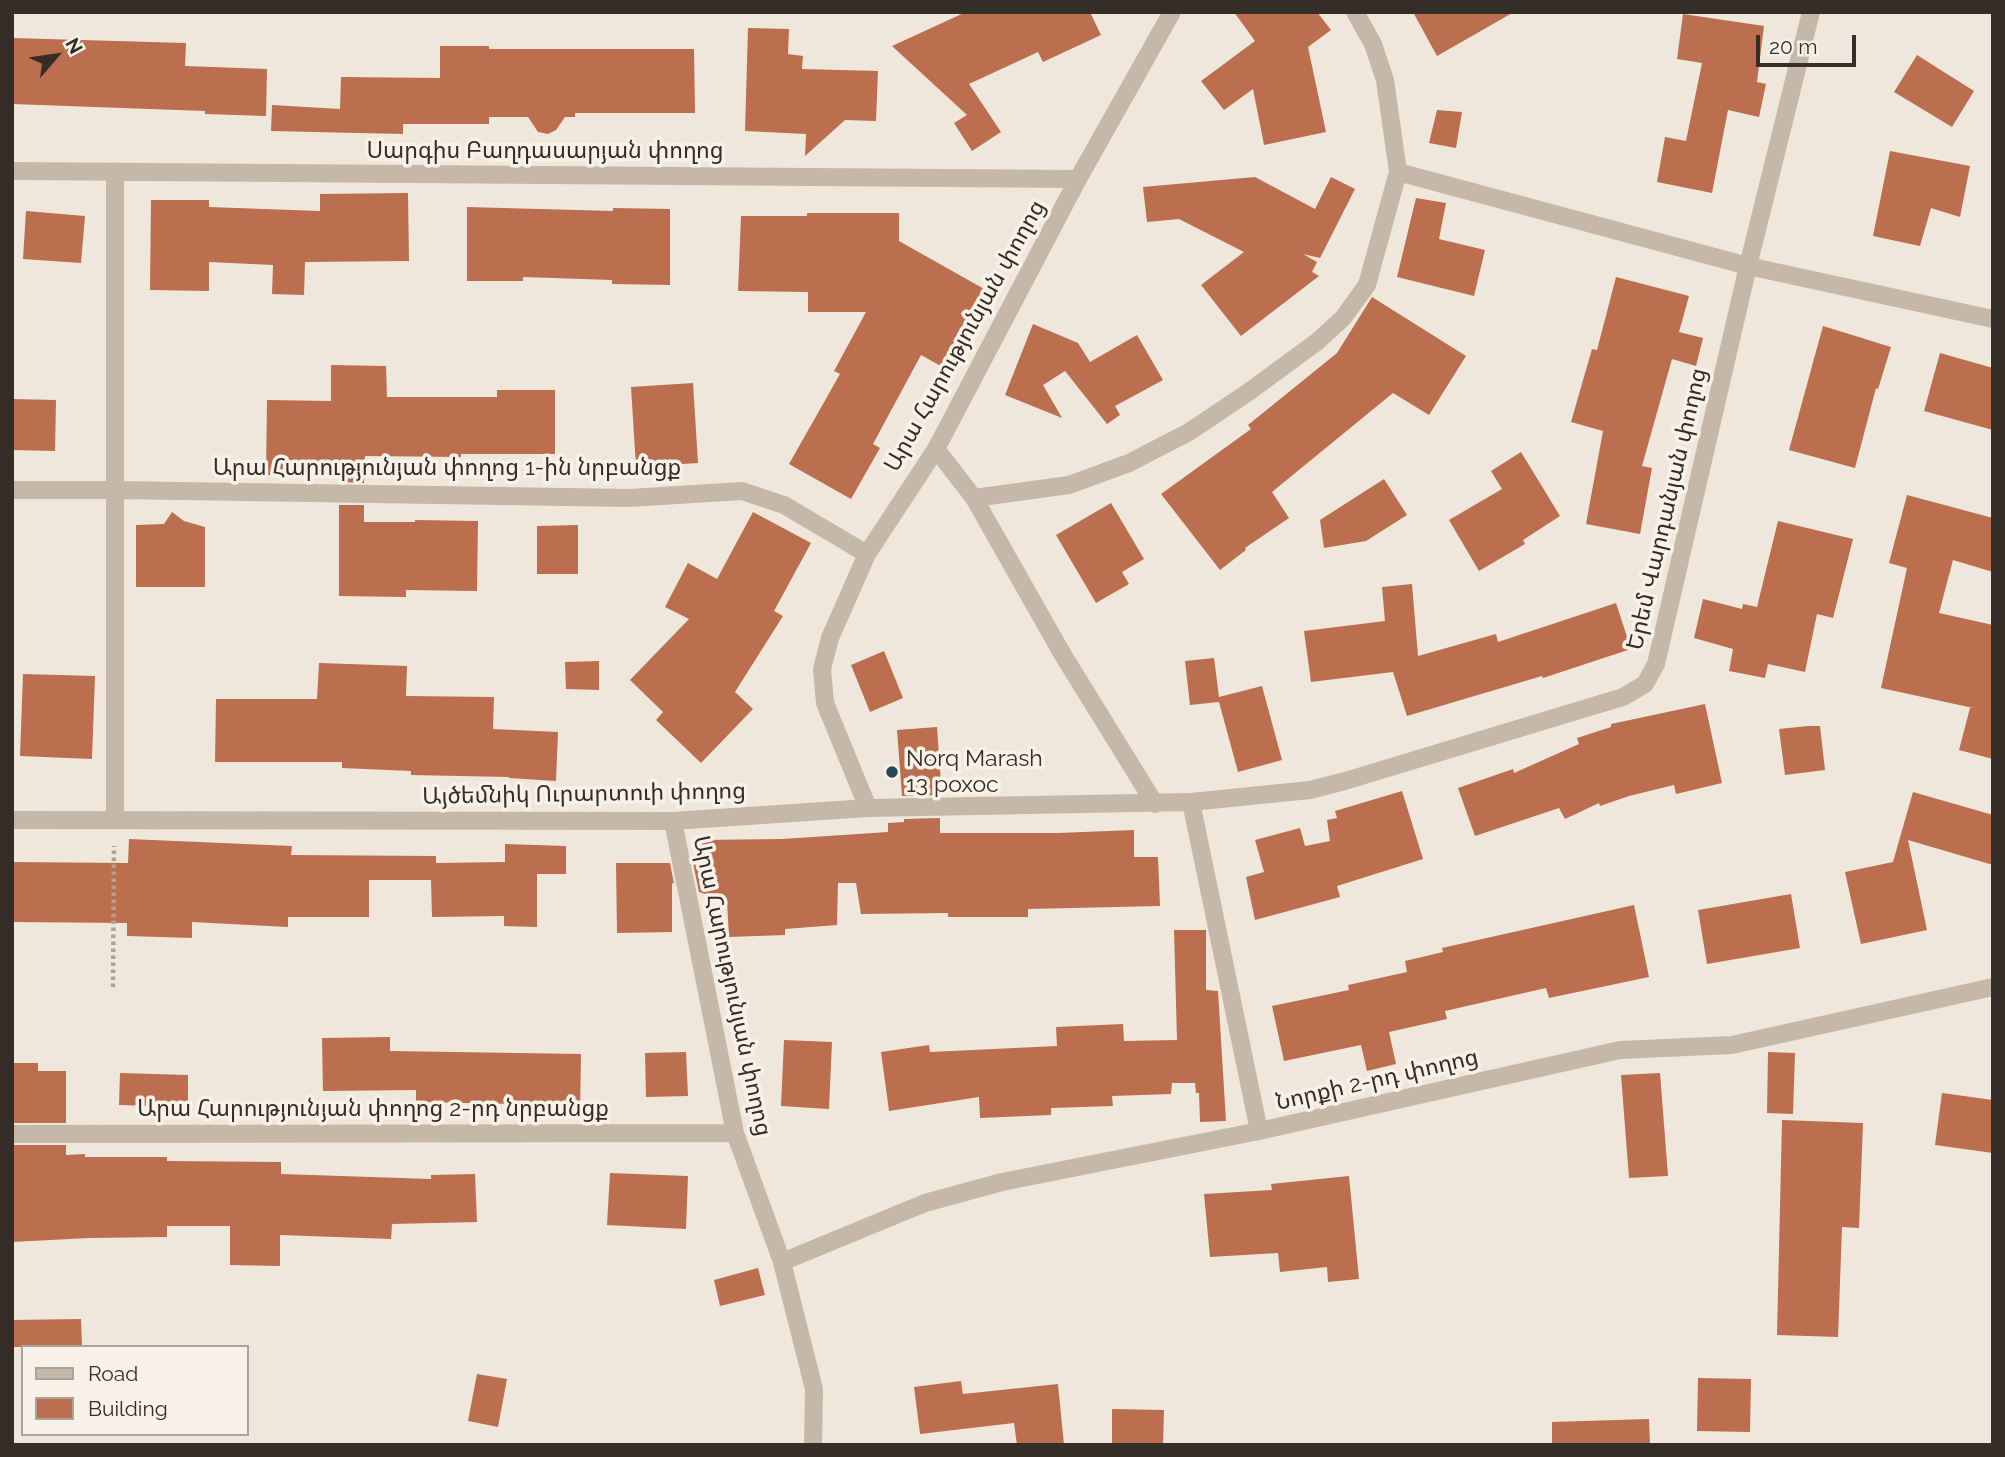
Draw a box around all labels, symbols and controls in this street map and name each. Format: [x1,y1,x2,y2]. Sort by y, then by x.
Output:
north arrow [21,21,91,91]
scale bar [1760,21,1860,65]
text: N [61,34,88,57]
text: 20 m [1769,34,1817,59]
street label: Սարգիս Բաղդասարյան փողոց [366,137,724,165]
street label: Արա Հարությունյան փողոց [879,195,1051,477]
street label: Երեմ Վարդանյան փողոց [1621,365,1713,653]
street label: Արա Հարությունյան փողոց 1-ին նրբանցք [213,454,681,482]
place label: Norq Marash 13 poxoc [906,745,1043,799]
marker: Norq Marash 13 poxoc [884,764,900,780]
street label: Այծեմնիկ Ուրարտուի փողոց [422,777,746,811]
street label: Արա Հարությունյան փողոց [687,833,777,1139]
street label: Նորքի 2-րդ փողոց [1273,1043,1481,1117]
street label: Արա Հարությունյան փողոց 2-րդ նրբանցք [137,1095,609,1123]
legend [21,1345,248,1436]
text: Road [88,1361,138,1386]
text: Building [88,1396,168,1421]

